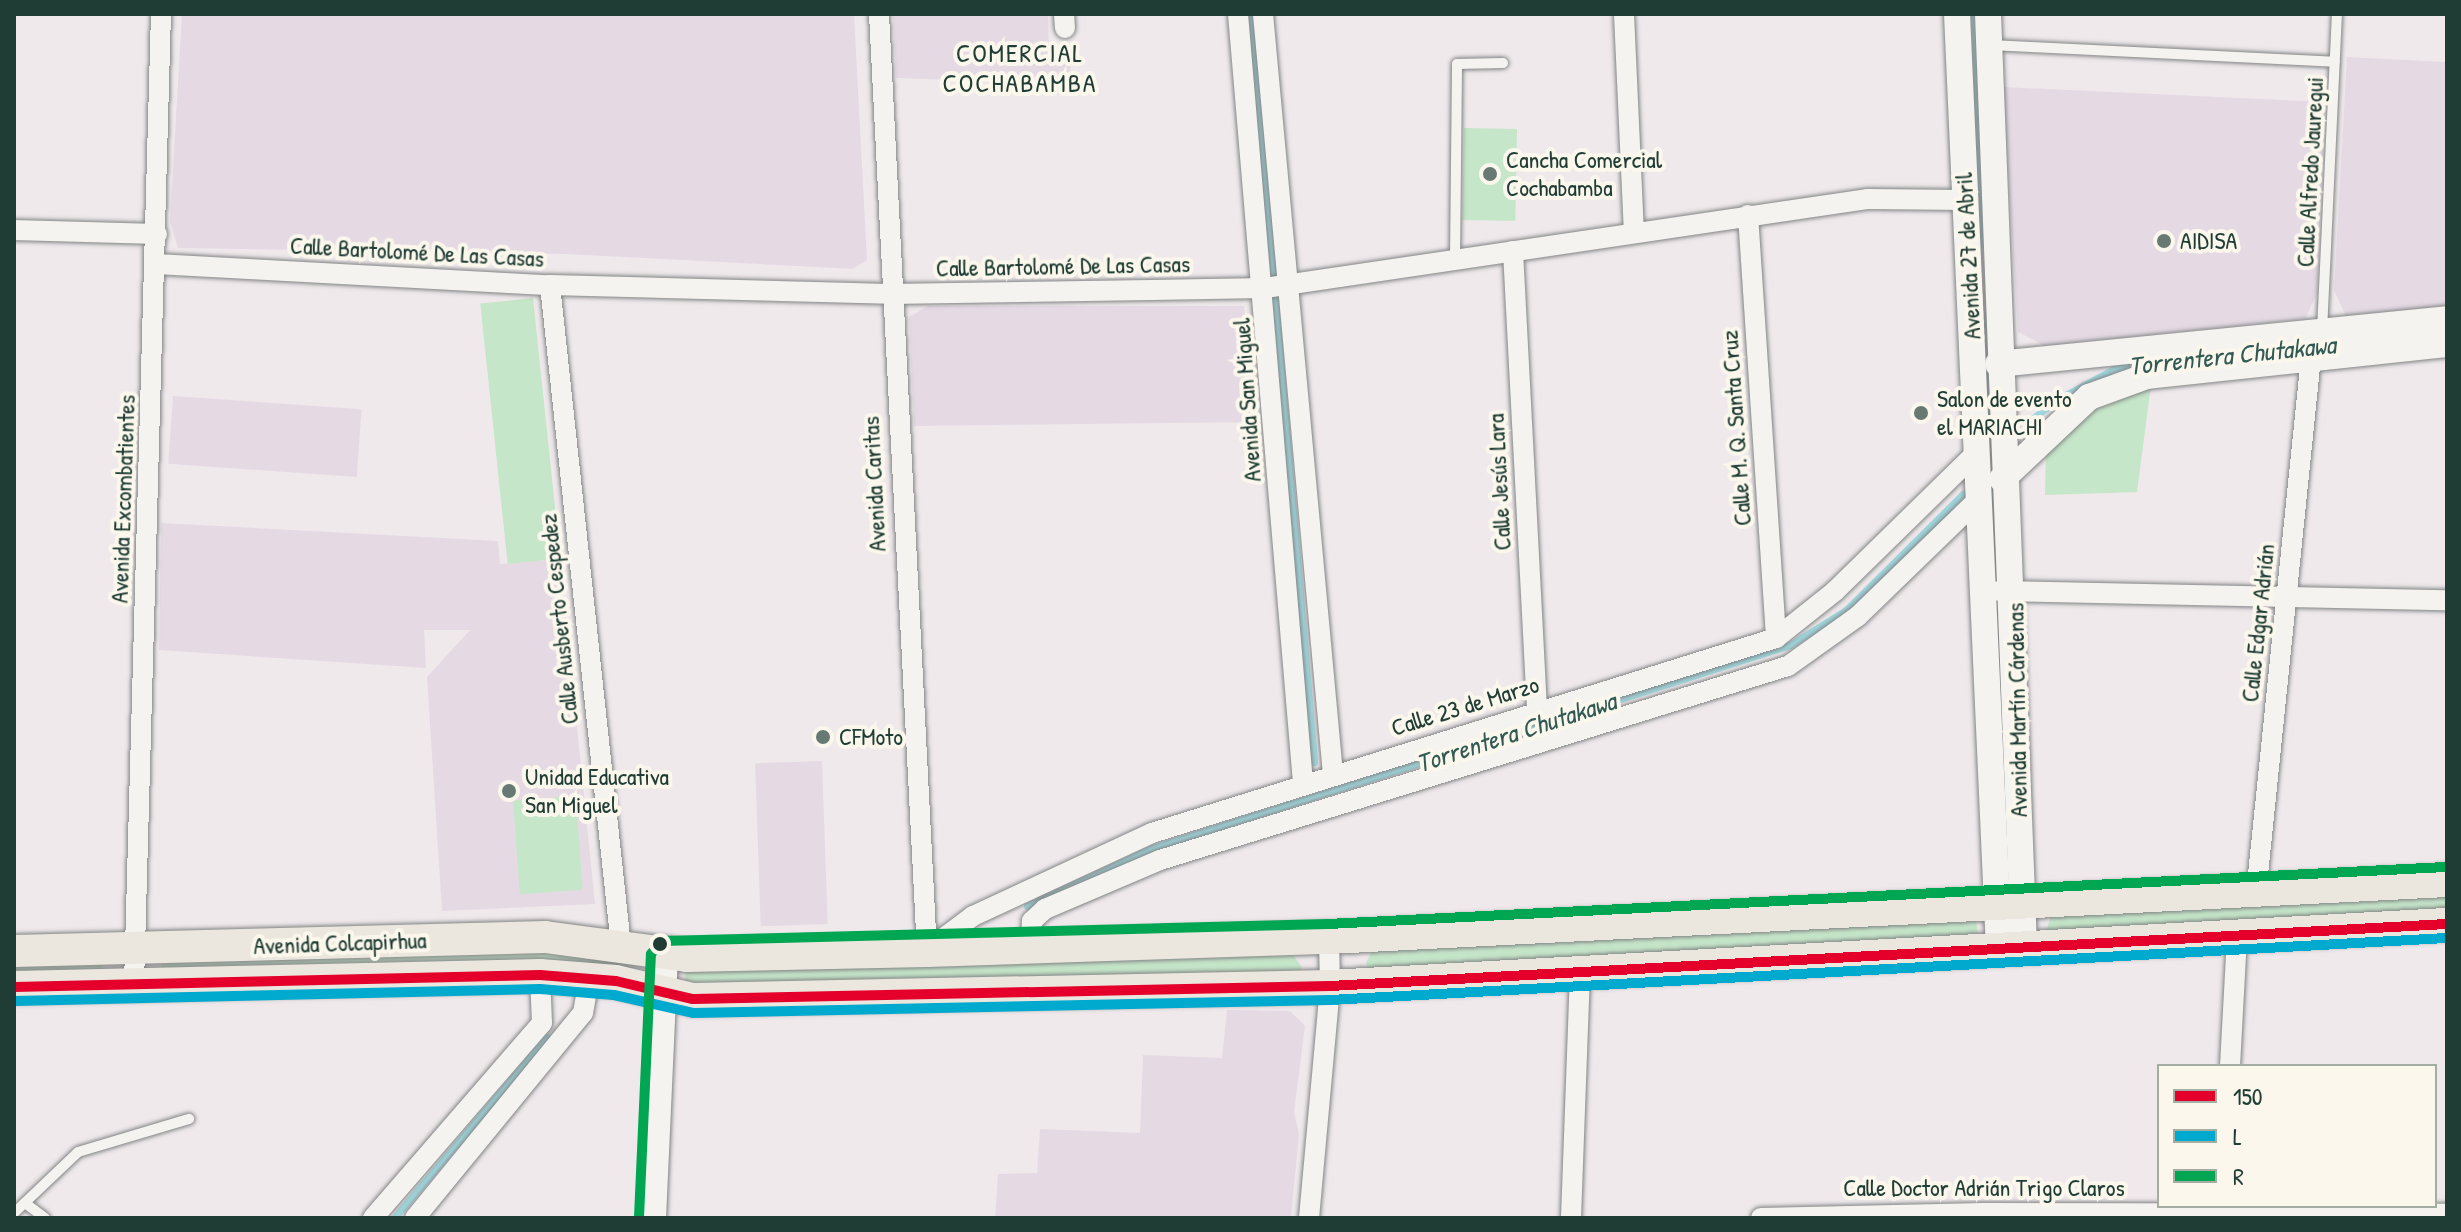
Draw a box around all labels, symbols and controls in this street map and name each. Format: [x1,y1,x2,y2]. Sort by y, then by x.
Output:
district label: COMERCIAL COCHABAMBA [942,37,1098,98]
street label: Calle Alfredo Jauregui [2291,76,2329,268]
place label: Cancha Comercial Cochabamba [1506,146,1662,202]
marker: Cancha Comercial Cochabamba [1481,165,1499,183]
street label: Avenida 27 de Abril [1949,172,1987,340]
place label: AIDISA [2180,227,2237,255]
street label: Calle Bartolomé De Las Casas [289,231,545,273]
marker: AIDISA [2155,232,2173,250]
street label: Calle Bartolomé De Las Casas [936,249,1190,283]
street label: Avenida San Miguel [1227,317,1267,483]
street label: Calle M. Q. Santa Cruz [1715,329,1757,527]
water label: Torrentera Chutakawa [2127,329,2337,381]
place label: Salon de evento el MARIACHI [1937,385,2072,441]
street label: Avenida Excombatientes [105,394,141,604]
marker: Salon de evento el MARIACHI [1912,404,1930,422]
street label: Calle Jesús Lara [1481,413,1517,551]
street label: Avenida Caritas [856,416,892,552]
street label: Calle Ausberto Cespedez [534,512,584,726]
street label: Calle Edgar Adrián [2235,543,2281,703]
street label: Avenida Martín Cárdenas [2001,603,2033,817]
street label: Calle 23 de Marzo [1388,670,1542,742]
water label: Torrentera Chutakawa [1412,685,1620,779]
place label: CFMoto [839,723,903,751]
marker: CFMoto [814,728,832,746]
place label: Unidad Educativa San Miguel [525,763,669,819]
marker: Unidad Educativa San Miguel [500,782,518,800]
street label: Avenida Colcapirhua [253,926,427,960]
unlabelled marker [652,936,668,952]
legend [2157,1064,2437,1208]
text: 150 [2233,1080,2263,1112]
text: L [2233,1120,2242,1152]
text: R [2233,1160,2244,1192]
street label: Calle Doctor Adrián Trigo Claros [1843,1174,2125,1202]

